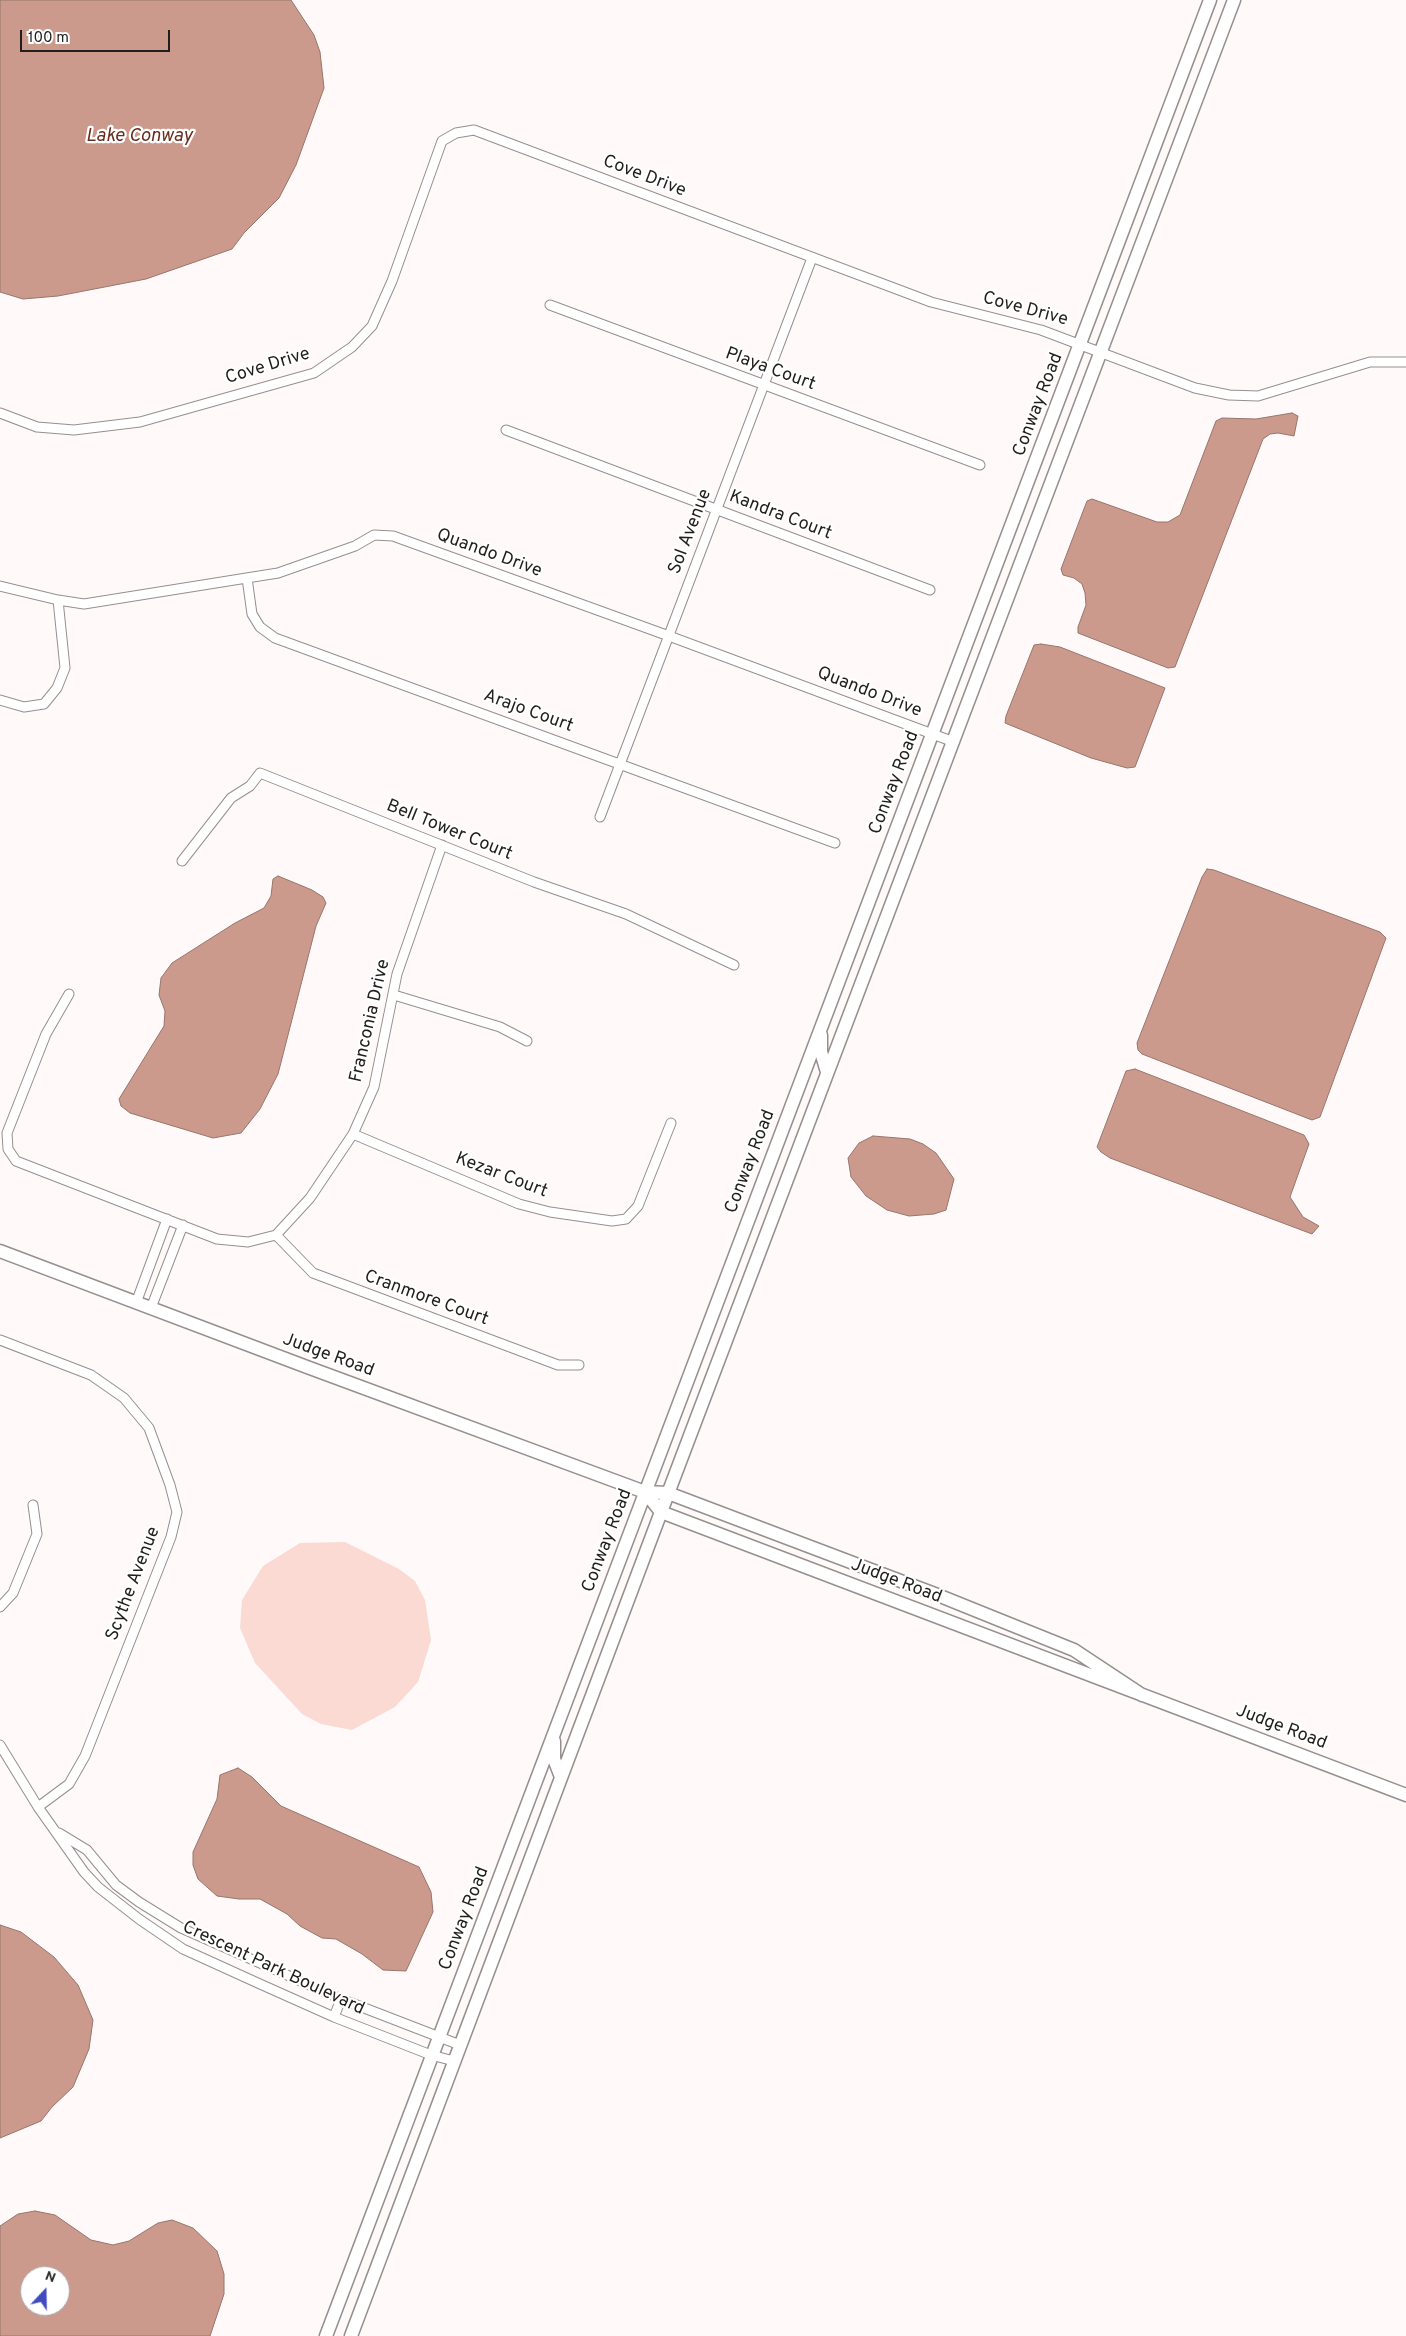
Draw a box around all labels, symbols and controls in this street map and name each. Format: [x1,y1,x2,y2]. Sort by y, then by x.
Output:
scale bar [22,20,172,52]
text: 100 m [28,29,69,48]
water label: Lake Conway [86,126,192,148]
street label: Cove Drive [599,151,689,203]
street label: Cove Drive [980,288,1070,332]
street label: Cove Drive [223,344,313,390]
street label: Playa Court [722,344,818,396]
street label: Conway Road [1009,350,1069,460]
street label: Sol Avenue [665,486,717,578]
street label: Kandra Court [726,487,834,545]
street label: Quando Drive [433,525,545,583]
street label: Quando Drive [814,663,924,723]
street label: Arajo Court [480,686,576,738]
street label: Conway Road [865,728,925,838]
street label: Bell Tower Court [383,796,515,866]
street label: Franconia Drive [346,957,396,1085]
street label: Conway Road [721,1107,781,1217]
street label: Kezar Court [452,1149,550,1203]
street label: Cranmore Court [361,1267,491,1331]
street label: Judge Road [279,1330,377,1382]
street label: Conway Road [578,1486,638,1596]
street label: Scythe Avenue [102,1524,166,1644]
street label: Judge Road [847,1555,945,1609]
street label: Judge Road [1232,1701,1330,1755]
street label: Conway Road [435,1864,495,1974]
street label: Crescent Park Boulevard [178,1917,368,2021]
north arrow [20,2266,70,2316]
text: N [42,2268,58,2287]

